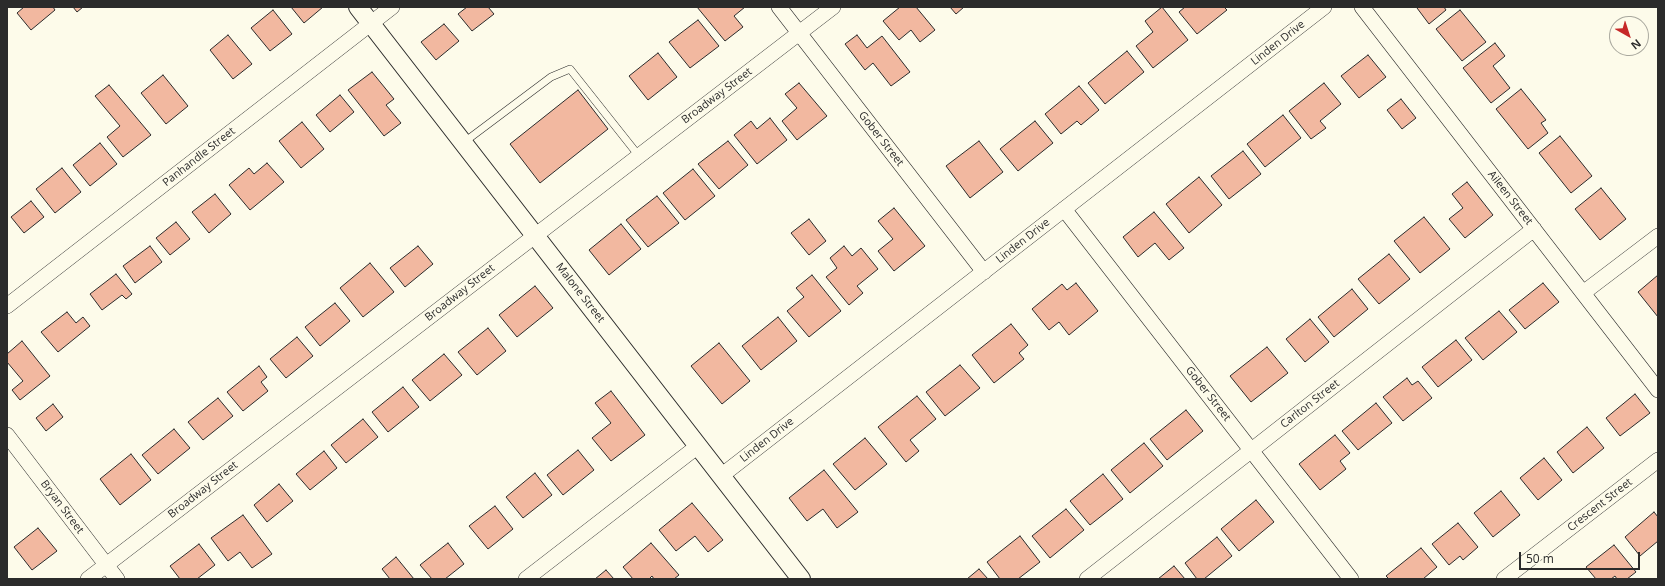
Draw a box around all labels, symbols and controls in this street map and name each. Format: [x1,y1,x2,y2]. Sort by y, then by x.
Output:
north arrow [1609,16,1649,56]
street label: Linden Drive [1248,18,1308,68]
text: N [1628,36,1644,54]
street label: Broadway Street [679,65,755,127]
street label: Gober Street [856,109,906,169]
street label: Panhandle Street [160,125,238,189]
street label: Aileen Street [1485,168,1535,228]
street label: Linden Drive [993,216,1053,266]
street label: Malone Street [553,261,607,325]
street label: Broadway Street [423,262,497,324]
street label: Gober Street [1183,364,1233,424]
street label: Carlton Street [1278,377,1342,431]
street label: Linden Drive [737,415,797,465]
street label: Broadway Street [166,459,240,521]
street label: Crescent Street [1565,476,1635,534]
street label: Bryan Street [38,478,86,536]
scale bar [1521,544,1642,570]
text: 50 m [1526,550,1554,567]

